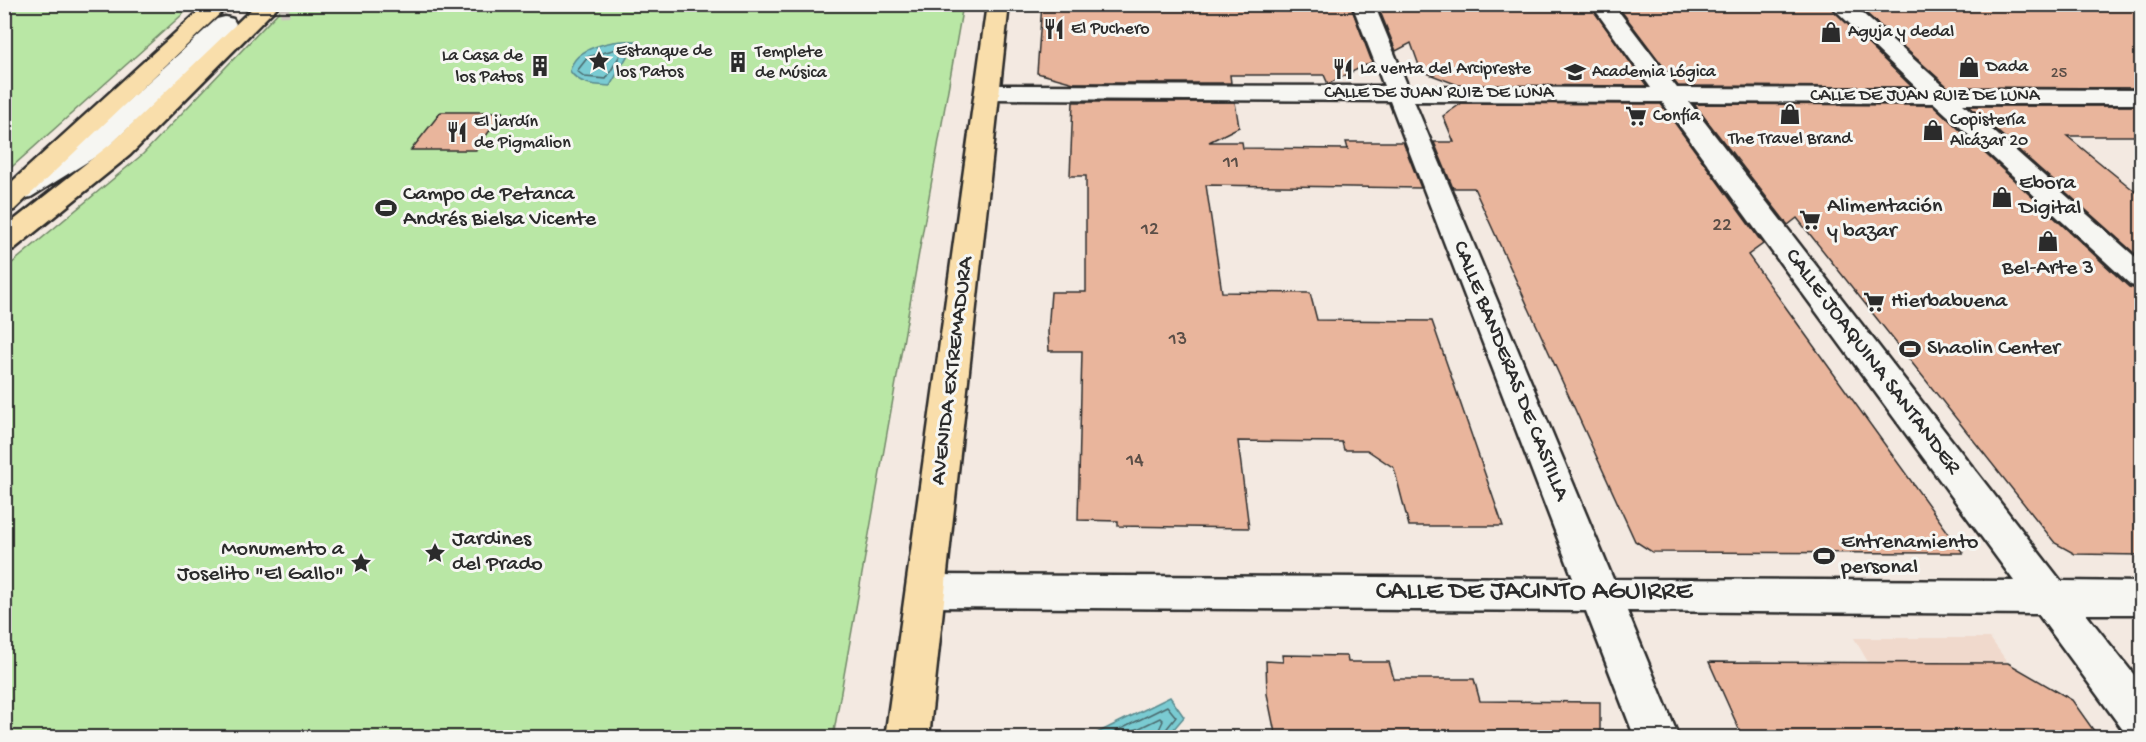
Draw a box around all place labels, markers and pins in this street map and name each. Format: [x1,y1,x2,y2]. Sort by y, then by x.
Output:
restaurant icon: El Puchero [1042,17,1066,41]
place label: El Puchero [1071,19,1150,40]
shop icon: Aguja y dedal [1819,20,1843,44]
place label: Aguja y dedal [1848,22,1954,43]
place label: Estanque de los Patos [616,41,713,83]
place label: Templete de Música [754,42,828,84]
place label: La Casa de los Patos [442,46,524,88]
place icon: Estanque de los Patos [587,49,611,73]
building icon: Templete de Música [726,50,750,74]
building icon: La Casa de los Patos [528,54,552,78]
shop icon: Dada [1957,55,1981,79]
restaurant icon: La venta del Arcipreste [1331,57,1355,81]
place label: Dada [1985,57,2029,78]
place label: La venta del Arcipreste [1360,59,1532,80]
school or university icon: Academia Lógica [1563,60,1587,84]
place label: Academia Lógica [1592,62,1717,83]
shop icon: The Travel Brand [1778,102,1802,126]
supermarket icon: Confía [1624,104,1648,128]
place label: Confía [1653,106,1701,127]
place label: Copistería Alcázar 20 [1950,110,2028,152]
place label: El jardín de Pigmalion [474,112,571,154]
shop icon: Copistería Alcázar 20 [1921,118,1945,142]
restaurant icon: El jardín de Pigmalion [445,120,469,144]
place label: The Travel Brand [1727,129,1853,150]
place label: Ebora Digital [2017,171,2082,222]
place label: Campo de Petanca Andrés Bielsa Vicente [403,182,597,233]
shop icon: Ebora Digital [1990,185,2014,209]
place label: Alimentación y bazar [1827,194,1943,245]
sports icon: Campo de Petanca Andrés Bielsa Vicente [374,196,398,220]
supermarket icon: Alimentación y bazar [1798,208,1822,232]
shop icon: Bel-Arte 3 [2036,229,2060,253]
place label: Bel-Arte 3 [2001,256,2094,282]
place label: Hierbabuena [1891,289,2008,315]
supermarket icon: Hierbabuena [1862,290,1886,314]
place label: Shaolin Center [1927,336,2062,362]
sports icon: Shaolin Center [1898,337,1922,361]
place label: Jardines del Prado [452,527,543,578]
place label: Entrenamiento personal [1840,530,1979,581]
place label: Monumento a Joselito "El Gallo" [177,537,345,588]
place icon: Jardines del Prado [423,541,447,565]
sports icon: Entrenamiento personal [1812,544,1836,568]
place icon: Monumento a Joselito "El Gallo" [349,551,373,575]

